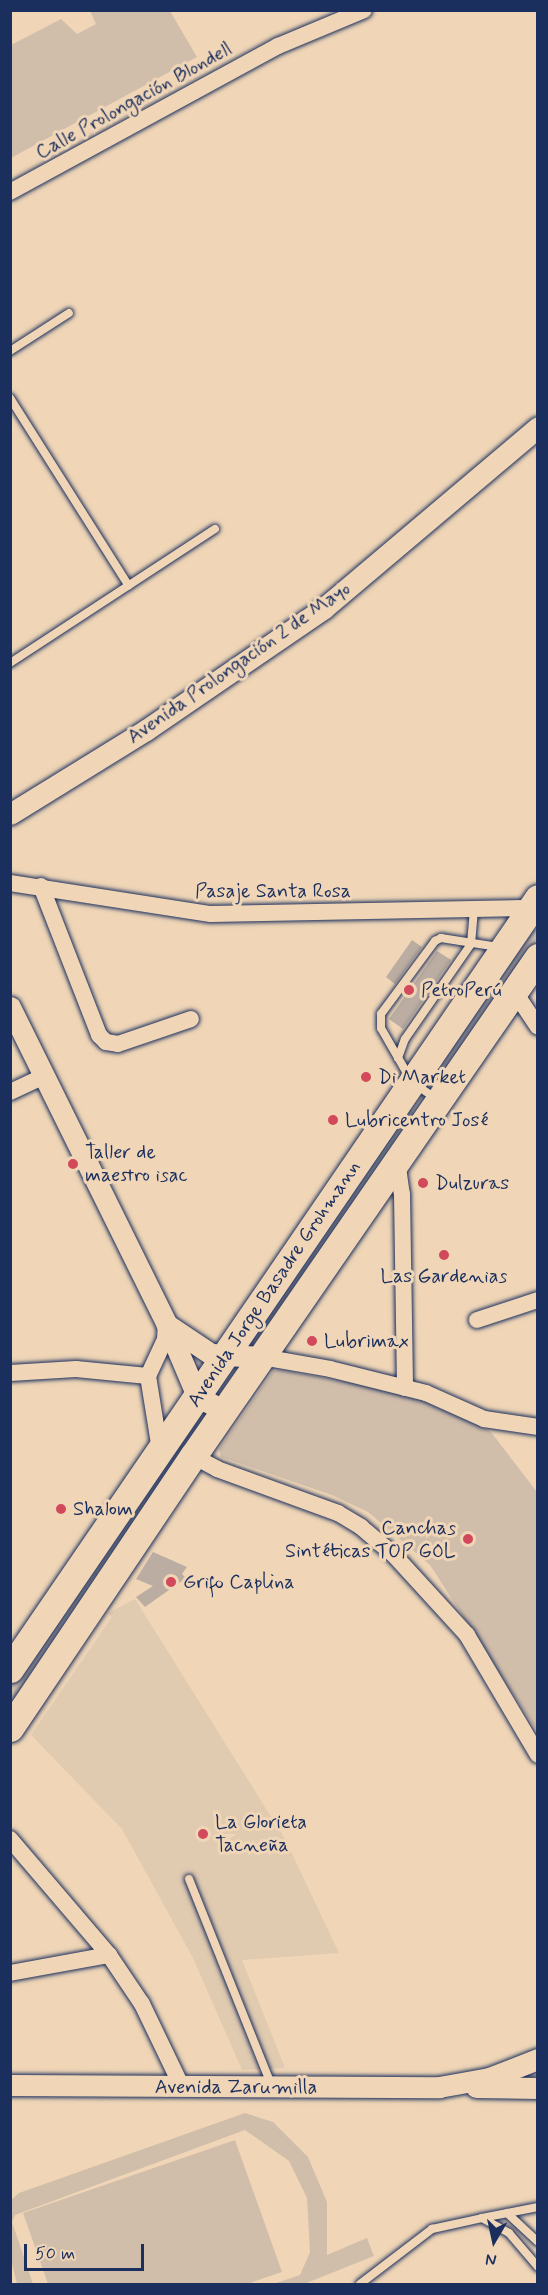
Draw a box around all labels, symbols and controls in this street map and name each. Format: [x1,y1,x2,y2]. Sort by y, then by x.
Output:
street label: Calle Prolongación Blondell [29,36,239,166]
street label: Avenida Prolongación 2 de Mayo [123,577,355,749]
street label: Pasaje Santa Rosa [195,879,351,903]
place label: PetroPerú [421,978,501,1002]
marker: PetroPerú [402,983,416,997]
place label: Di Market [378,1065,468,1089]
marker: Di Market [359,1070,373,1084]
place label: Lubricentro José [345,1108,488,1132]
marker: Lubricentro José [326,1113,340,1127]
place label: Taller de maestro isac [85,1140,188,1187]
street label: Avenida Jorge Basadre Grohmann [182,1156,366,1412]
marker: Taller de maestro isac [66,1157,80,1171]
place label: Dulzuras [435,1171,509,1195]
marker: Dulzuras [416,1176,430,1190]
marker: Las Gardenias [437,1248,451,1262]
place label: Las Gardenias [383,1264,505,1288]
place label: Lubrimax [324,1329,409,1353]
marker: Lubrimax [305,1334,319,1348]
place label: Shalom [73,1497,133,1521]
marker: Shalom [54,1502,68,1516]
place label: Canchas Sintéticas TOP GOL [288,1516,456,1563]
marker: Canchas Sintéticas TOP GOL [461,1532,475,1546]
place label: Grifo Caplina [183,1570,295,1594]
marker: Grifo Caplina [164,1575,178,1589]
place label: La Glorieta Tacneña [215,1810,314,1857]
marker: La Glorieta Tacneña [196,1827,210,1841]
street label: Avenida Zarumilla [156,2075,316,2099]
north arrow [464,2211,524,2271]
scale bar [27,2232,147,2270]
text: 50 m [35,2242,75,2266]
text: N [484,2248,498,2270]

